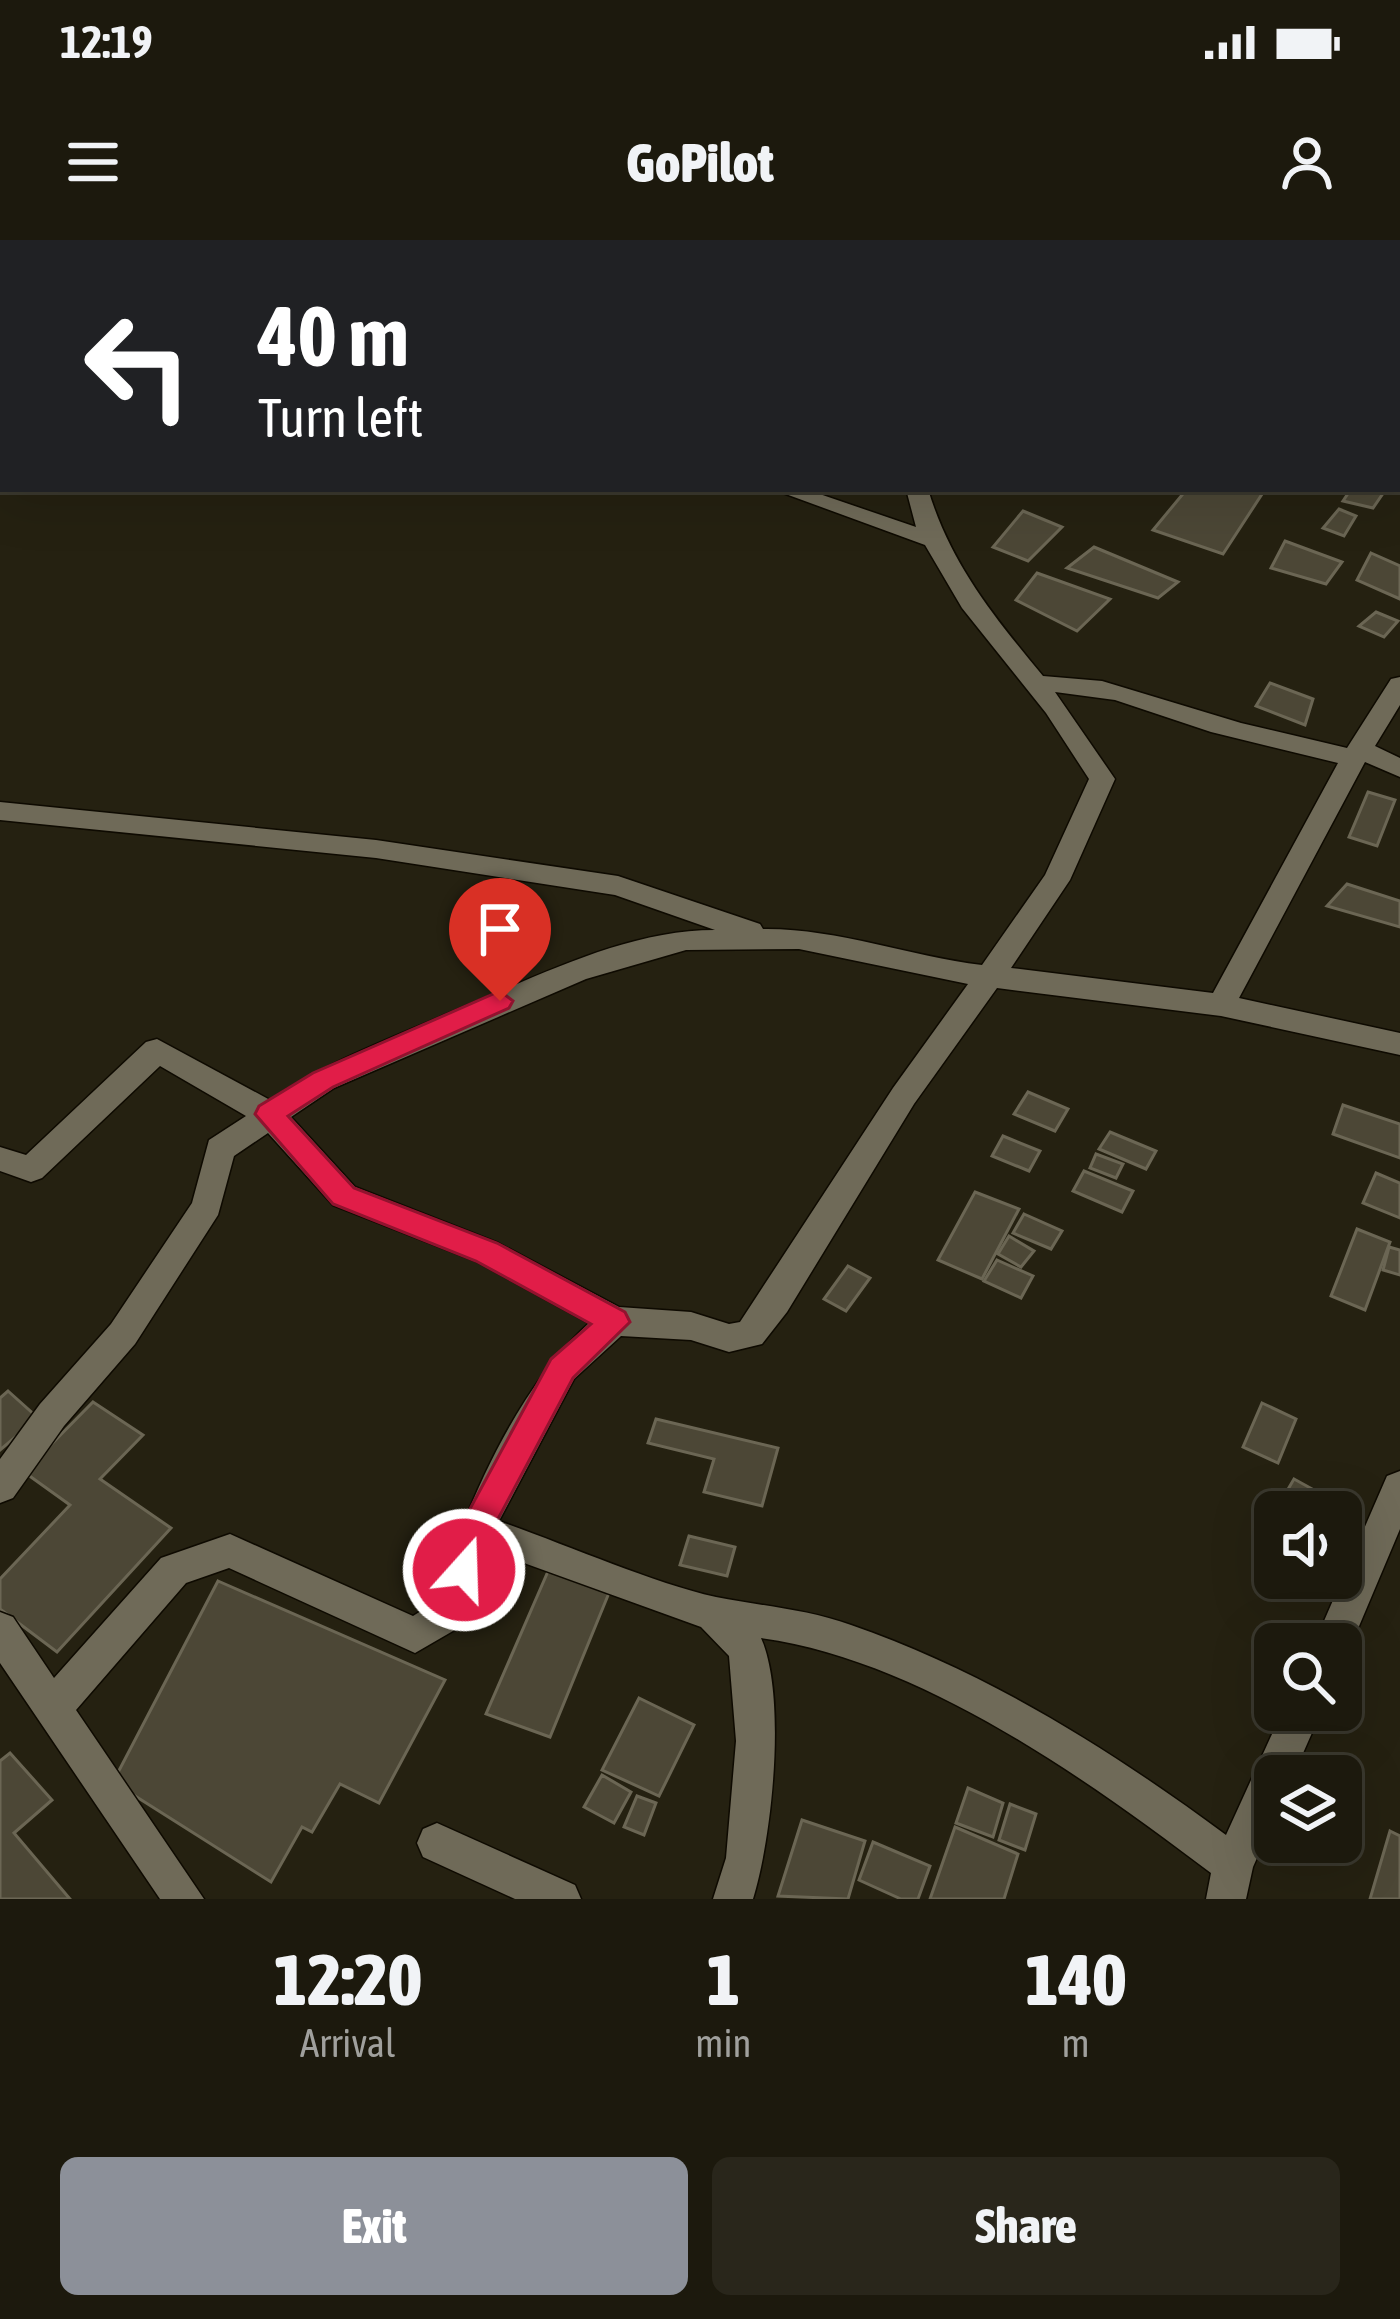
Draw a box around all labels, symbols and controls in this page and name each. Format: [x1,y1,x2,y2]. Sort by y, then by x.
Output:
text: 12:19 [60,16,153,68]
icon: menu [60,129,126,195]
icon: person [1274,129,1340,195]
text: GoPilot [626,132,774,193]
icon: left [60,288,216,444]
text: 40 m [258,288,409,384]
text: Turn left [258,387,423,448]
pin [449,878,551,1001]
icon: arrive [467,896,533,962]
map controls [1254,1491,1362,1863]
button: sound [1254,1491,1362,1599]
position arrow [401,1507,527,1633]
button: search [1254,1623,1362,1731]
button: layers [1254,1755,1362,1863]
text: 12:20 [274,1938,422,2020]
text: 1 [706,1938,740,2020]
text: 140 [1025,1938,1126,2020]
text: Arrival [300,2021,395,2065]
text: min [695,2021,751,2065]
text: m [1062,2021,1090,2065]
button: Exit [60,2157,688,2295]
button: Share [712,2157,1340,2295]

